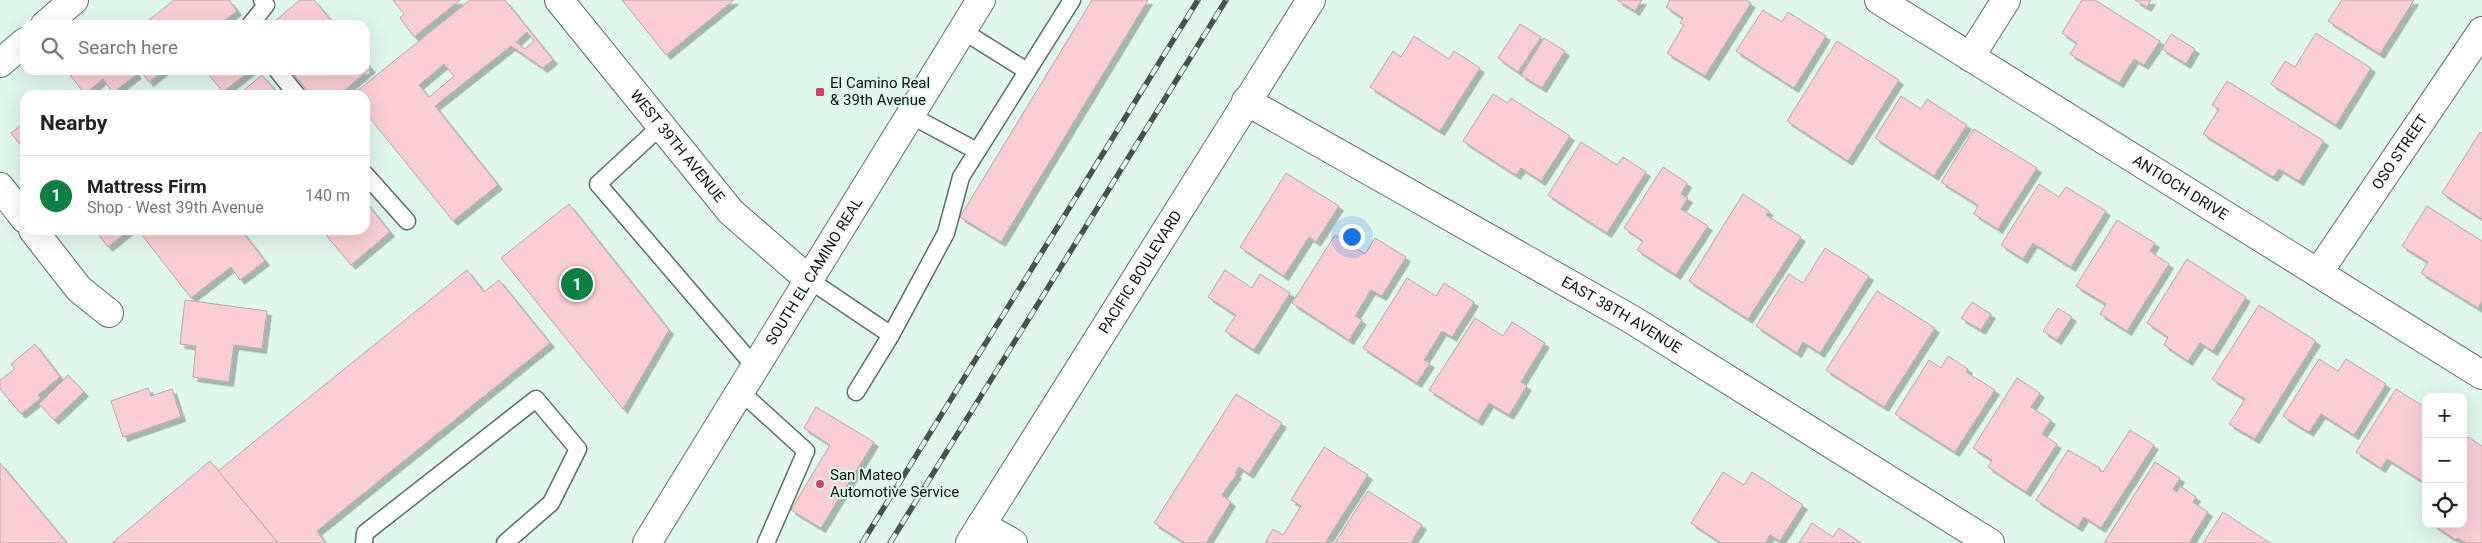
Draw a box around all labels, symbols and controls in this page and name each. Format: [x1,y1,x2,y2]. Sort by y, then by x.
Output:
search box [20,20,370,75]
icon: search [38,34,66,62]
text: Search here [78,36,178,59]
place label: El Camino Real & 39th Avenue [830,74,930,109]
street label: WEST 39TH AVENUE [626,86,729,206]
marker: El Camino Real & 39th Avenue [814,86,826,98]
text: Nearby [40,111,107,135]
street label: OSO STREET [2368,111,2432,193]
street label: ANTIOCH DRIVE [2129,151,2232,224]
text: Mattress Firm [87,175,207,198]
text: 1 [51,186,61,205]
text: 140 m [305,186,350,205]
street label: SOUTH EL CAMINO REAL [762,194,866,348]
text: Shop · West 39th Avenue [87,198,264,217]
street label: PACIFIC BOULEVARD [1095,207,1186,337]
your location [1339,224,1365,250]
pin: 1 [561,265,593,303]
street label: EAST 38TH AVENUE [1558,272,1685,357]
map controls [2422,393,2467,528]
button: + [2422,393,2467,438]
button: − [2422,438,2467,483]
place label: San Mateo Automotive Service [830,466,959,501]
marker: San Mateo Automotive Service [814,478,826,490]
button: locate [2422,483,2467,528]

